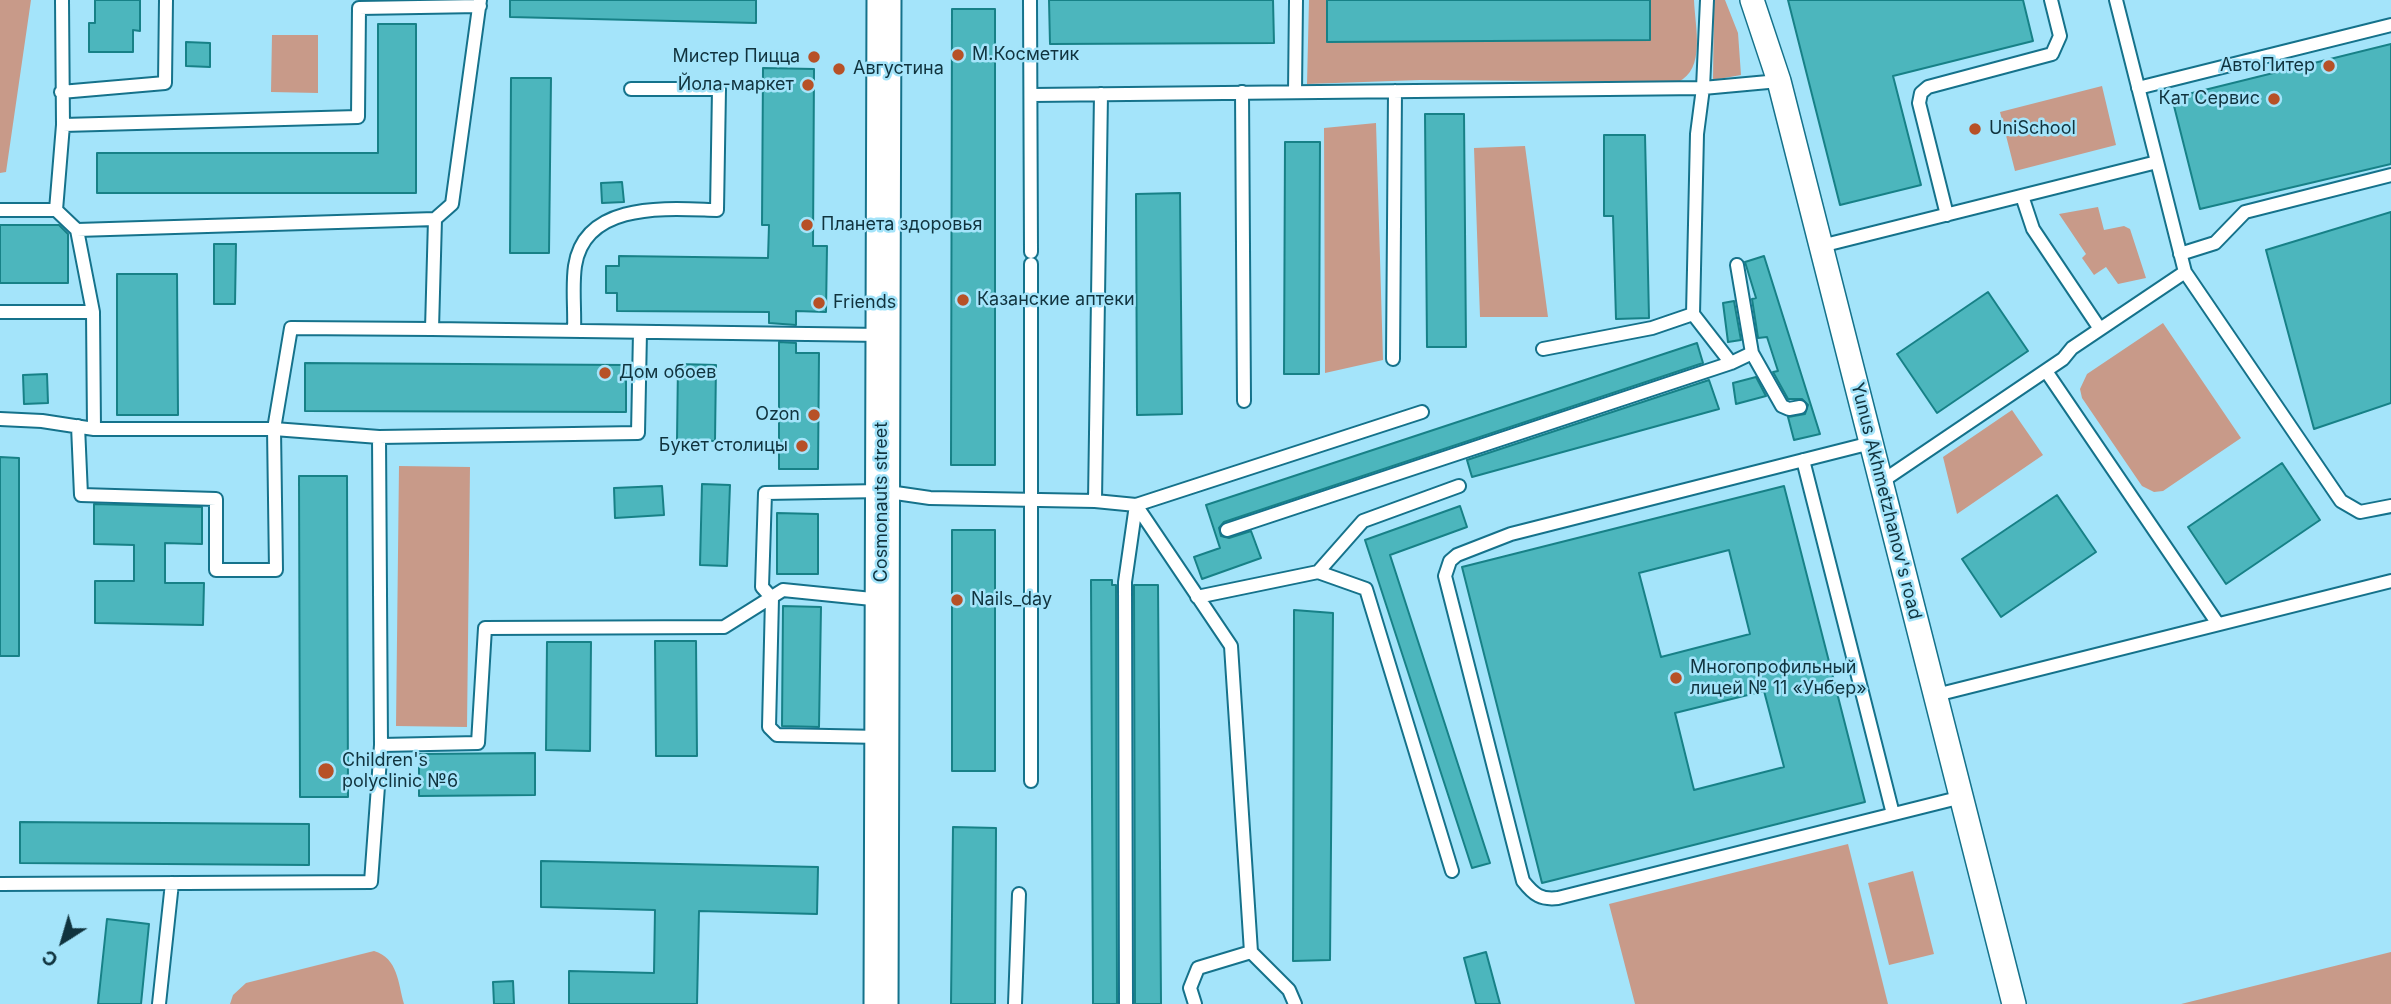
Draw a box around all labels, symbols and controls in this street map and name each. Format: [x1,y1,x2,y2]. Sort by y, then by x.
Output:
place label: М.Косметик [972,44,1079,66]
place label: Мистер Пицца [673,46,800,68]
marker: М.Косметик [950,47,966,63]
marker: Мистер Пицца [806,49,822,65]
place label: АвтоПитер [2220,55,2315,77]
place label: Августина [853,58,944,80]
marker: АвтоПитер [2321,58,2337,74]
marker: Августина [831,61,847,77]
place label: Йола-маркет [678,74,794,96]
marker: Йола-маркет [800,77,816,93]
place label: Кат Сервис [2159,88,2260,110]
marker: Кат Сервис [2266,91,2282,107]
place label: UniSchool [1989,118,2076,140]
marker: UniSchool [1967,121,1983,137]
place label: Планета здоровья [821,214,983,236]
marker: Планета здоровья [799,217,815,233]
place label: Казанские аптеки [977,289,1135,311]
place label: Friends [833,292,896,314]
marker: Казанские аптеки [955,292,971,308]
marker: Friends [811,295,827,311]
place label: Дом обоев [619,362,716,384]
marker: Дом обоев [597,365,613,381]
street label: Yunus Akhmetzhanov's road [1846,380,1926,622]
place label: Ozon [755,404,800,426]
marker: Ozon [806,407,822,423]
street label: Cosmonauts street [871,422,893,582]
place label: Букет столицы [659,435,788,457]
marker: Букет столицы [794,438,810,454]
place label: Nails_day [971,589,1052,611]
marker: Nails_day [949,592,965,608]
place label: Многопрофильный лицей № 11 «Унбер» [1690,657,1867,700]
marker: Многопрофильный лицей № 11 «Унбер» [1668,670,1684,686]
place label: Children's polyclinic №6 [342,750,458,792]
marker: Children's polyclinic №6 [316,761,336,781]
north arrow [28,906,98,976]
text: С [38,945,63,972]

